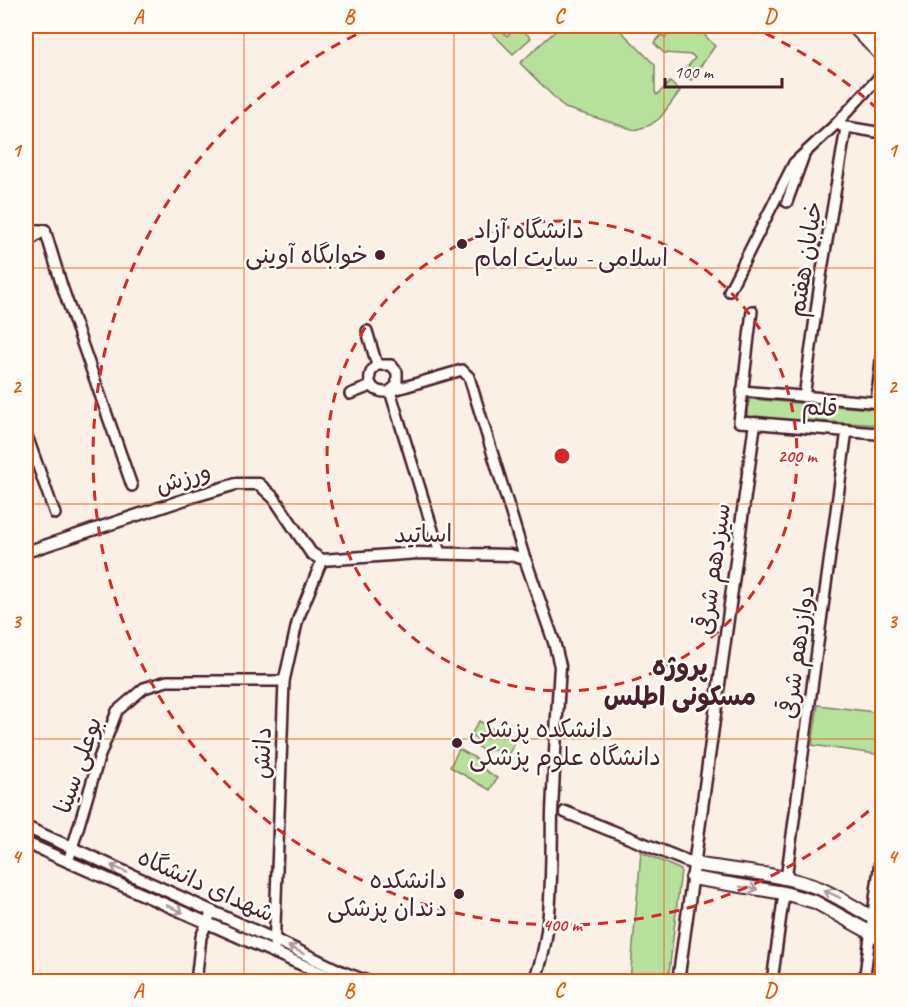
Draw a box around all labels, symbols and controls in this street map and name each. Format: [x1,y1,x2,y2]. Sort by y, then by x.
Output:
text: A [133,4,145,29]
text: B [344,4,356,29]
text: C [554,4,566,29]
text: D [764,4,778,29]
scale bar [665,51,782,89]
text: 100 m [674,61,715,83]
text: 1 [12,138,23,163]
text: 1 [888,138,899,163]
street label: خیابان هفتم [781,199,832,319]
place label: دانشگاه آزاد اسلامی - سایت امام [474,215,668,276]
marker: دانشگاه آزاد اسلامی - سایت امام [455,237,469,251]
place label: خوابگاه آوینی [245,240,368,270]
marker: خوابگاه آوینی [373,248,387,262]
text: 2 [12,374,23,399]
text: 2 [888,374,899,399]
street label: قلم [801,390,839,426]
text: 200 m [778,445,818,467]
centre of rings [552,446,572,466]
street label: ورزش [152,455,214,501]
street label: سیزدهم شرقی [689,501,740,637]
street label: اساتید [393,518,453,550]
street label: دوازدهم شرقی [773,583,824,721]
text: 3 [12,609,23,634]
text: 3 [888,609,899,634]
district label: پروژه مسکونی اطلس [604,650,756,713]
street label: بوعلی سینا [47,713,109,817]
place label: دانشکده پزشکی دانشگاه علوم پزشکی [469,714,661,776]
street label: دانش [246,726,278,780]
marker: دانشکده پزشکی دانشگاه علوم پزشکی [450,736,464,750]
street label: شهدای دانشگاه [133,842,279,928]
text: 4 [12,844,24,869]
text: 4 [888,844,900,869]
one-way arrow [111,862,129,874]
place label: دانشکده دندان پزشکی [327,865,447,923]
one-way arrow [739,882,759,893]
marker: دانشکده دندان پزشکی [452,887,466,901]
one-way arrow [823,888,841,900]
one-way arrow [166,905,184,916]
text: 400 m [543,914,583,936]
one-way arrow [288,943,306,955]
text: A [133,978,145,1003]
text: B [344,978,356,1003]
text: C [554,978,566,1003]
text: D [764,978,778,1003]

